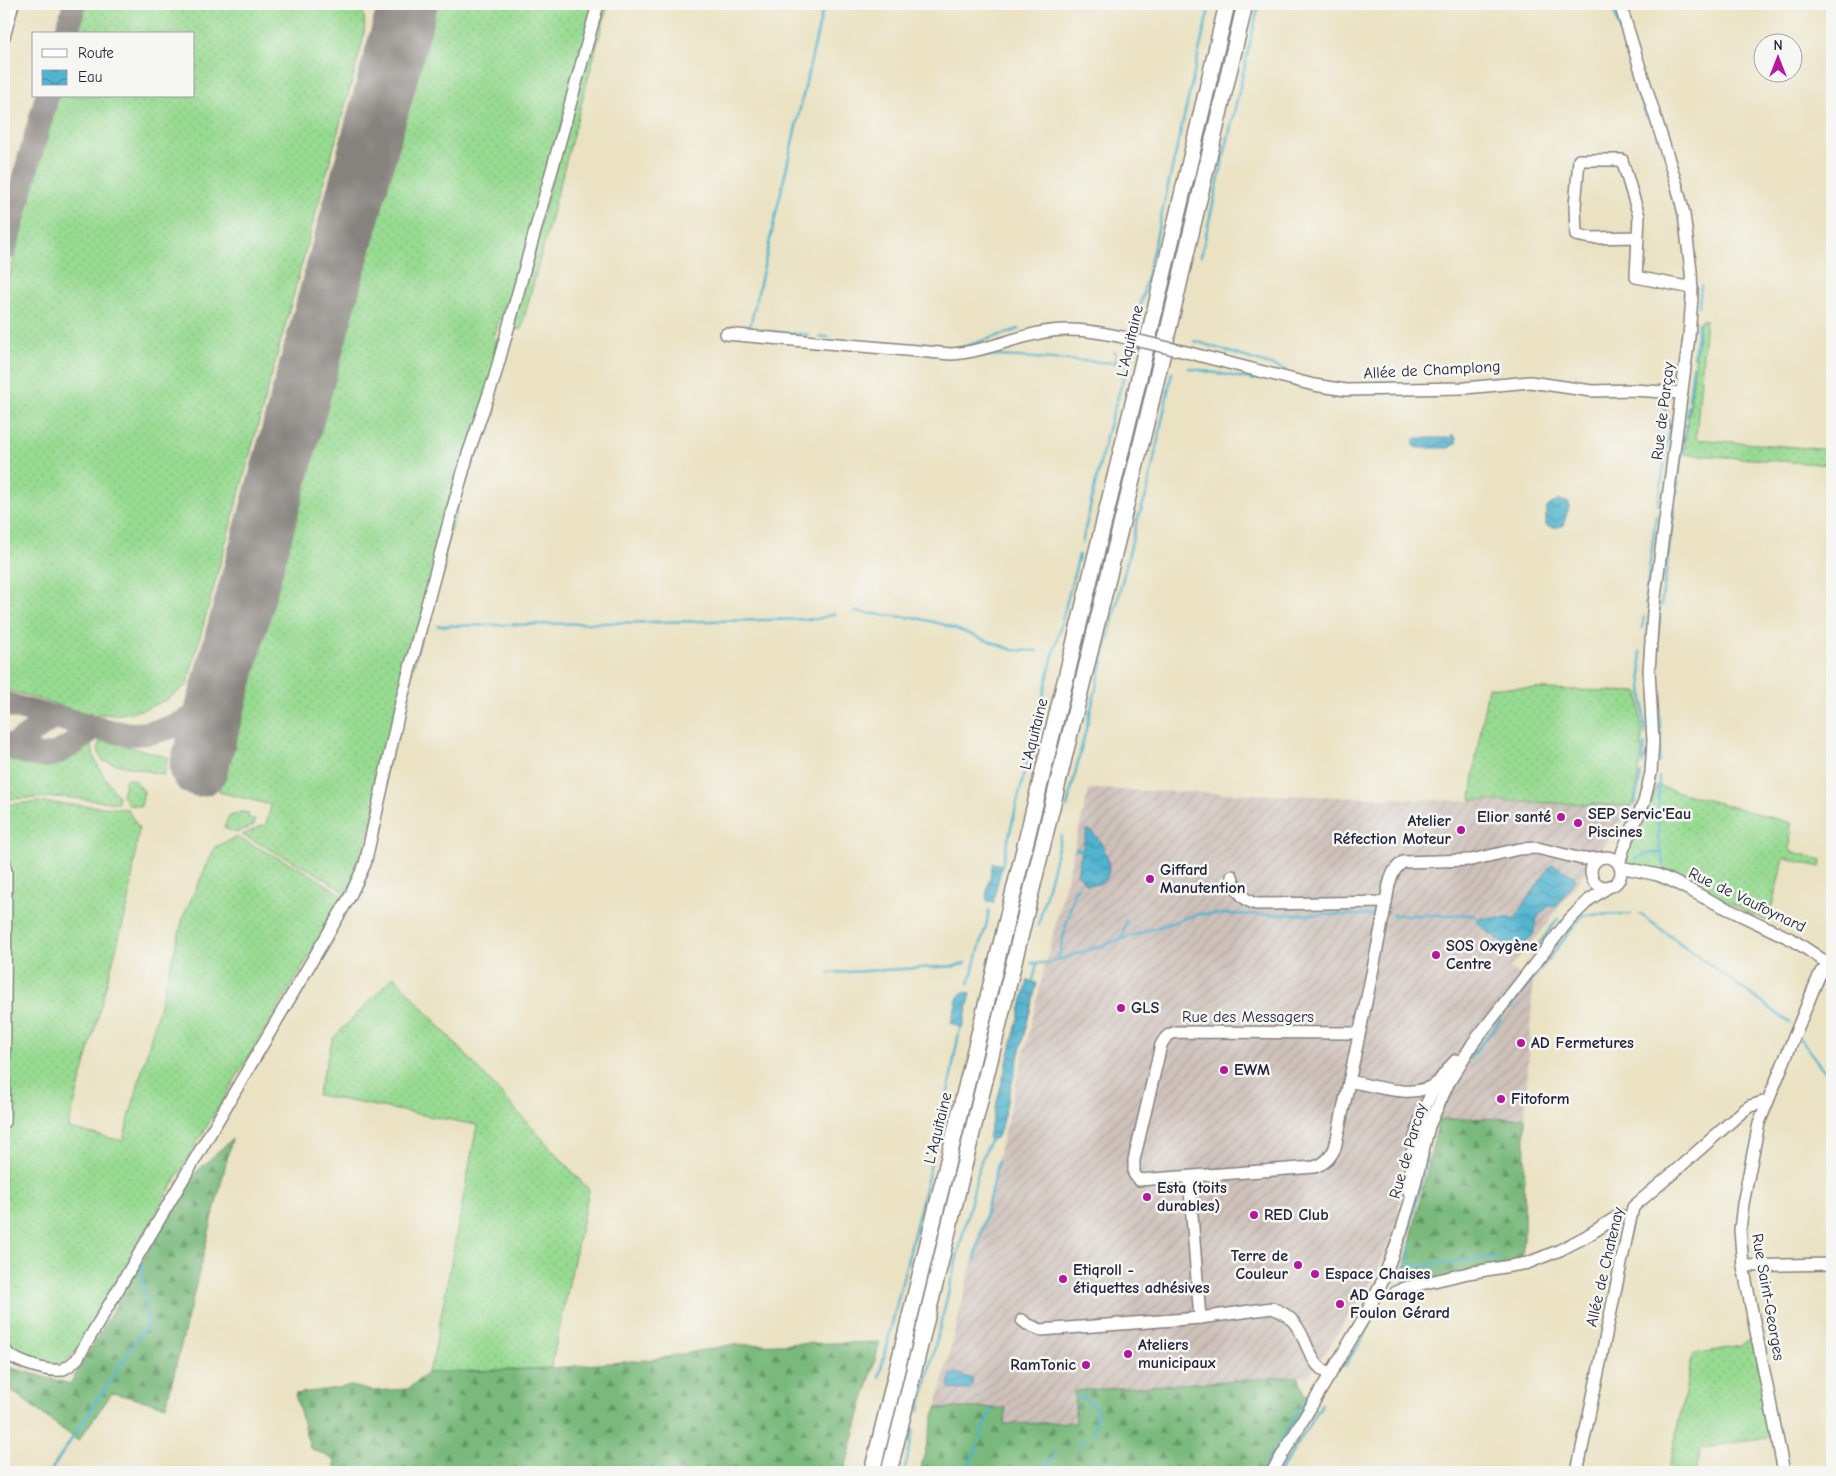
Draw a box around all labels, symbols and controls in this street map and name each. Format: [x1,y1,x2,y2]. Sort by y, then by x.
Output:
legend [32,32,195,98]
north arrow [1754,32,1804,82]
text: N [1773,37,1783,54]
text: Route [78,44,114,62]
text: Eau [78,68,102,86]
street label: L'Aquitaine [1113,303,1147,379]
street label: Allée de Champlong [1363,357,1501,383]
street label: Rue de Parçay [1648,360,1678,461]
street label: L'Aquitaine [1016,696,1052,772]
place label: SEP Servic'Eau Piscines [1588,805,1691,841]
place label: Elior santé [1477,808,1551,826]
marker: Elior santé [1555,811,1567,823]
place label: Atelier Réfection Moteur [1333,812,1452,848]
marker: SEP Servic'Eau Piscines [1572,817,1584,829]
marker: Atelier Réfection Moteur [1455,824,1467,836]
place label: Giffard Manutention [1160,861,1246,897]
street label: Rue de Vaufoynard [1685,864,1809,936]
marker: Giffard Manutention [1144,873,1156,885]
place label: SOS Oxygène Centre [1446,937,1538,973]
marker: SOS Oxygène Centre [1430,949,1442,961]
place label: GLS [1131,999,1160,1017]
marker: GLS [1115,1002,1127,1014]
street label: Rue des Messagers [1182,1008,1314,1026]
place label: AD Fermetures [1531,1034,1634,1052]
marker: AD Fermetures [1515,1037,1527,1049]
place label: EWM [1234,1061,1270,1079]
marker: EWM [1218,1064,1230,1076]
street label: L'Aquitaine [920,1090,956,1166]
place label: Fitoform [1511,1090,1570,1108]
marker: Fitoform [1495,1093,1507,1105]
street label: Rue de Parcay [1386,1100,1430,1201]
place label: Esta (toits durables) [1157,1179,1227,1215]
marker: Esta (toits durables) [1141,1191,1153,1203]
street label: Allée de Chatenay [1582,1204,1628,1329]
place label: RED Club [1264,1206,1329,1224]
marker: RED Club [1248,1209,1260,1221]
street label: Rue Saint-Georges [1748,1232,1788,1362]
place label: Terre de Couleur [1231,1247,1289,1283]
marker: Terre de Couleur [1292,1259,1304,1271]
place label: Etiqroll - étiquettes adhésives [1073,1261,1210,1297]
place label: Espace Chaises [1325,1265,1431,1283]
marker: Espace Chaises [1309,1268,1321,1280]
marker: Etiqroll - étiquettes adhésives [1057,1273,1069,1285]
place label: AD Garage Foulon Gérard [1350,1286,1450,1322]
marker: AD Garage Foulon Gérard [1334,1298,1346,1310]
place label: Ateliers municipaux [1138,1336,1216,1372]
marker: Ateliers municipaux [1122,1348,1134,1360]
place label: RamTonic [1010,1356,1076,1374]
marker: RamTonic [1080,1359,1092,1371]

